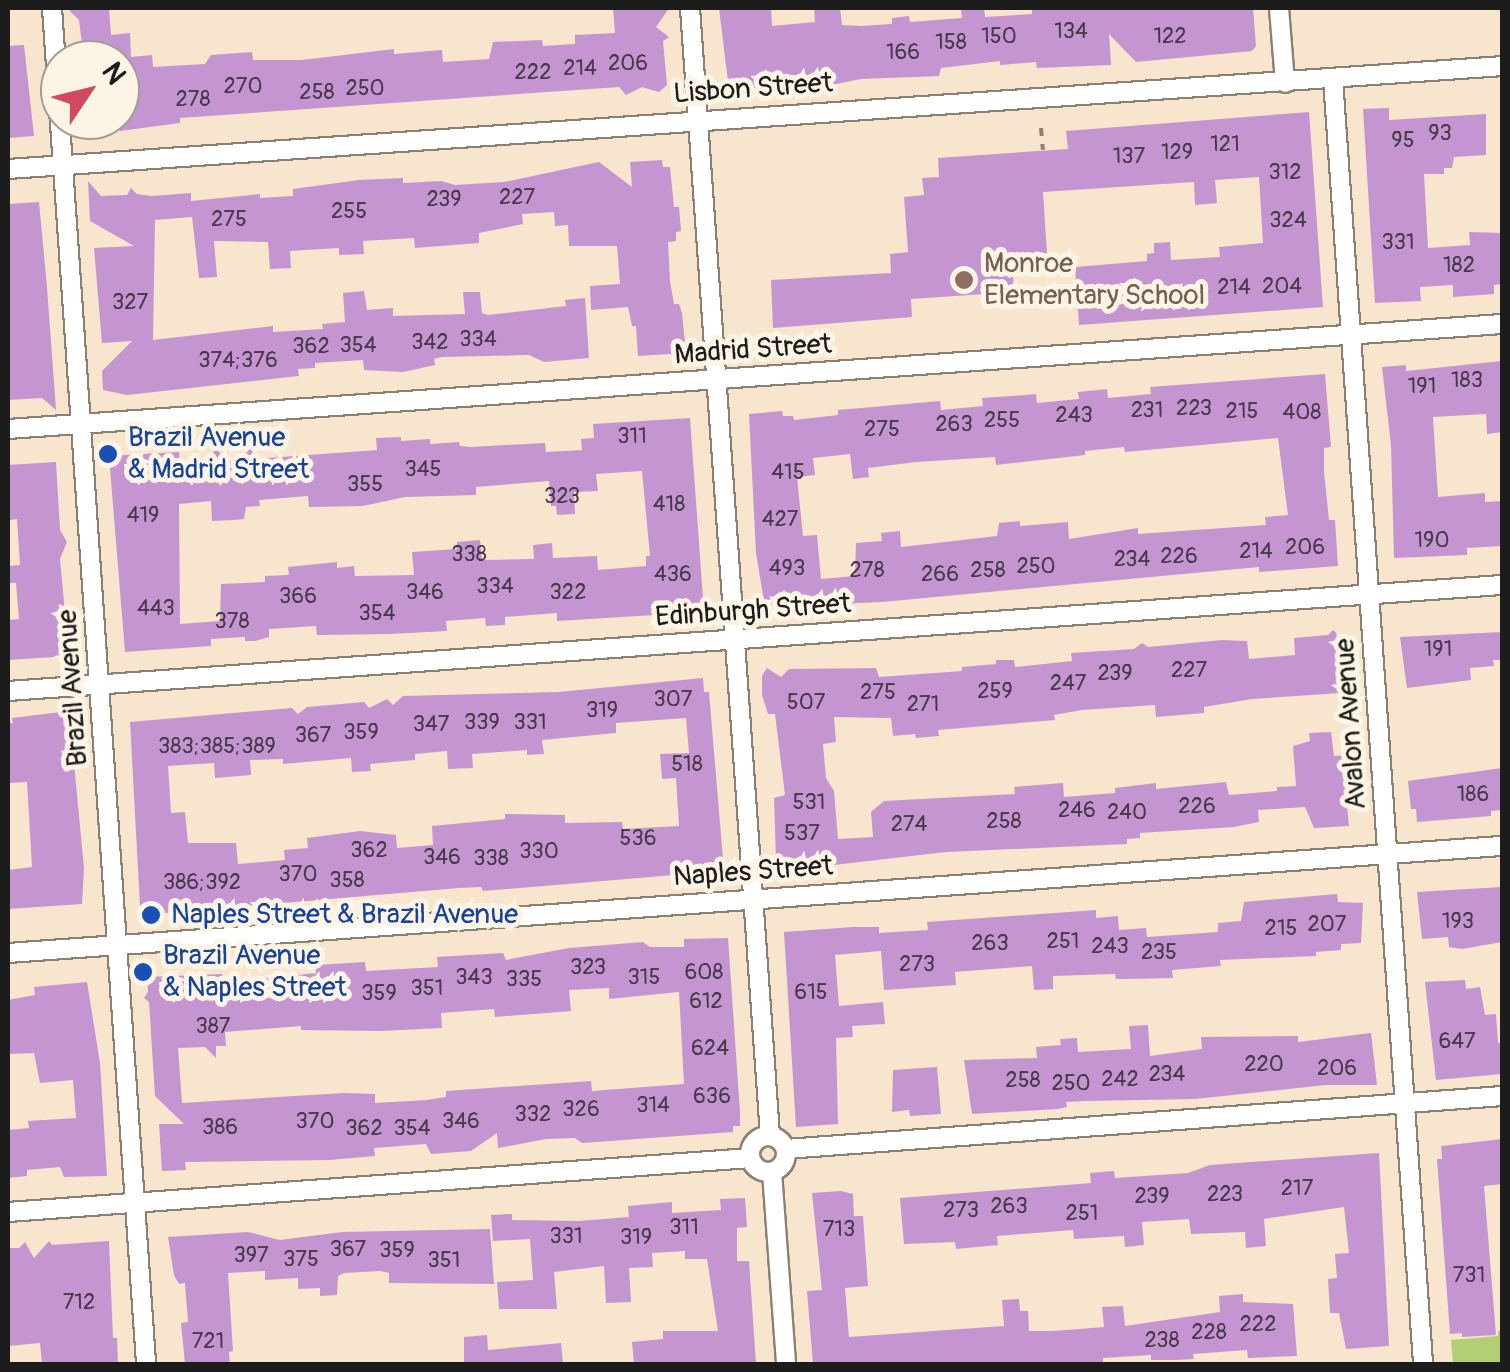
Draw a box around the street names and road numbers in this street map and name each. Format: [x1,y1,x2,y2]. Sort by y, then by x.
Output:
street label: Lisbon Street [672,67,834,111]
street label: Madrid Street [673,328,833,372]
street label: Edinburgh Street [654,587,852,635]
street label: Brazil Avenue [51,608,95,768]
street label: Avalon Avenue [1328,637,1374,811]
street label: Naples Street [672,850,834,894]

